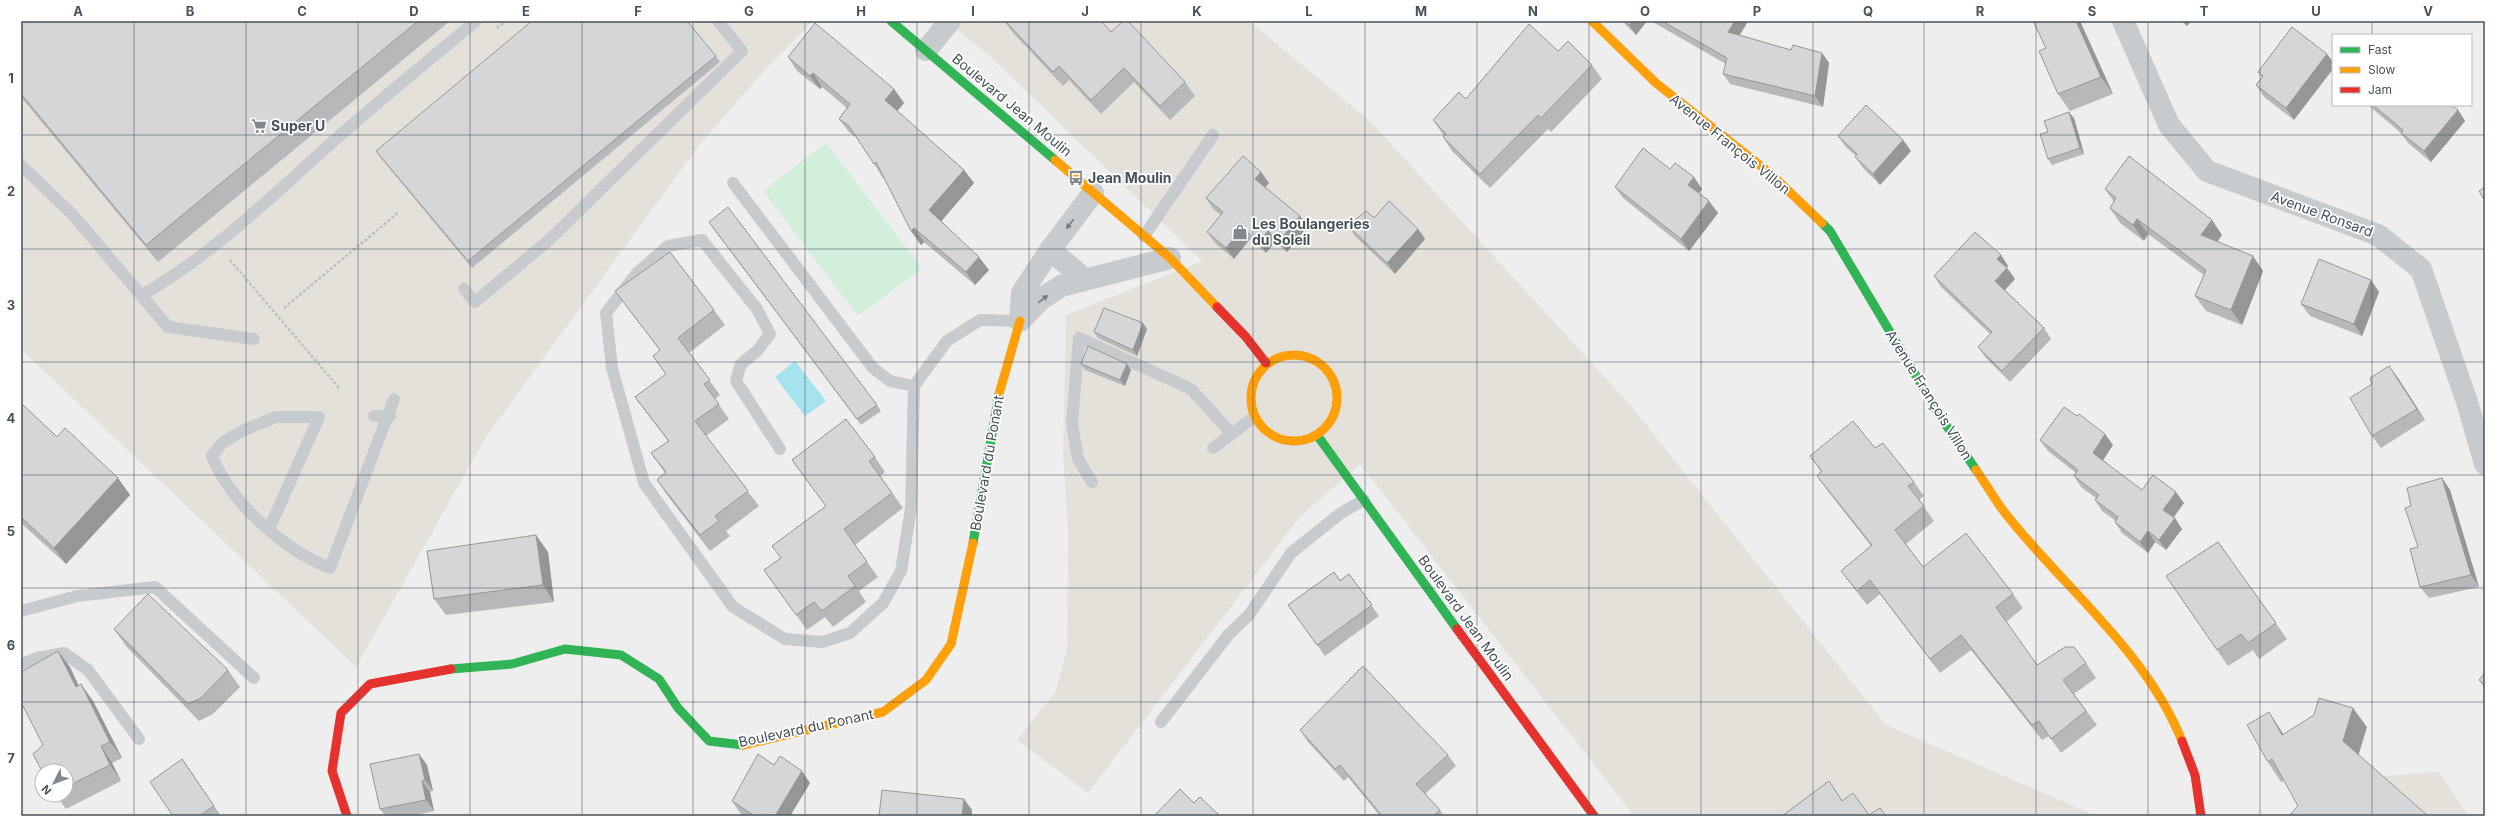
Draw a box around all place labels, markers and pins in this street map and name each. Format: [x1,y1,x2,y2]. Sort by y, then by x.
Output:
supermarket icon: Super U [250,117,268,135]
place label: Super U [271,117,325,134]
bus stop icon: Jean Moulin [1067,169,1085,187]
place label: Jean Moulin [1088,169,1171,186]
place label: Les Boulangeries du Soleil [1252,215,1370,248]
shop icon: Les Boulangeries du Soleil [1231,223,1249,241]

